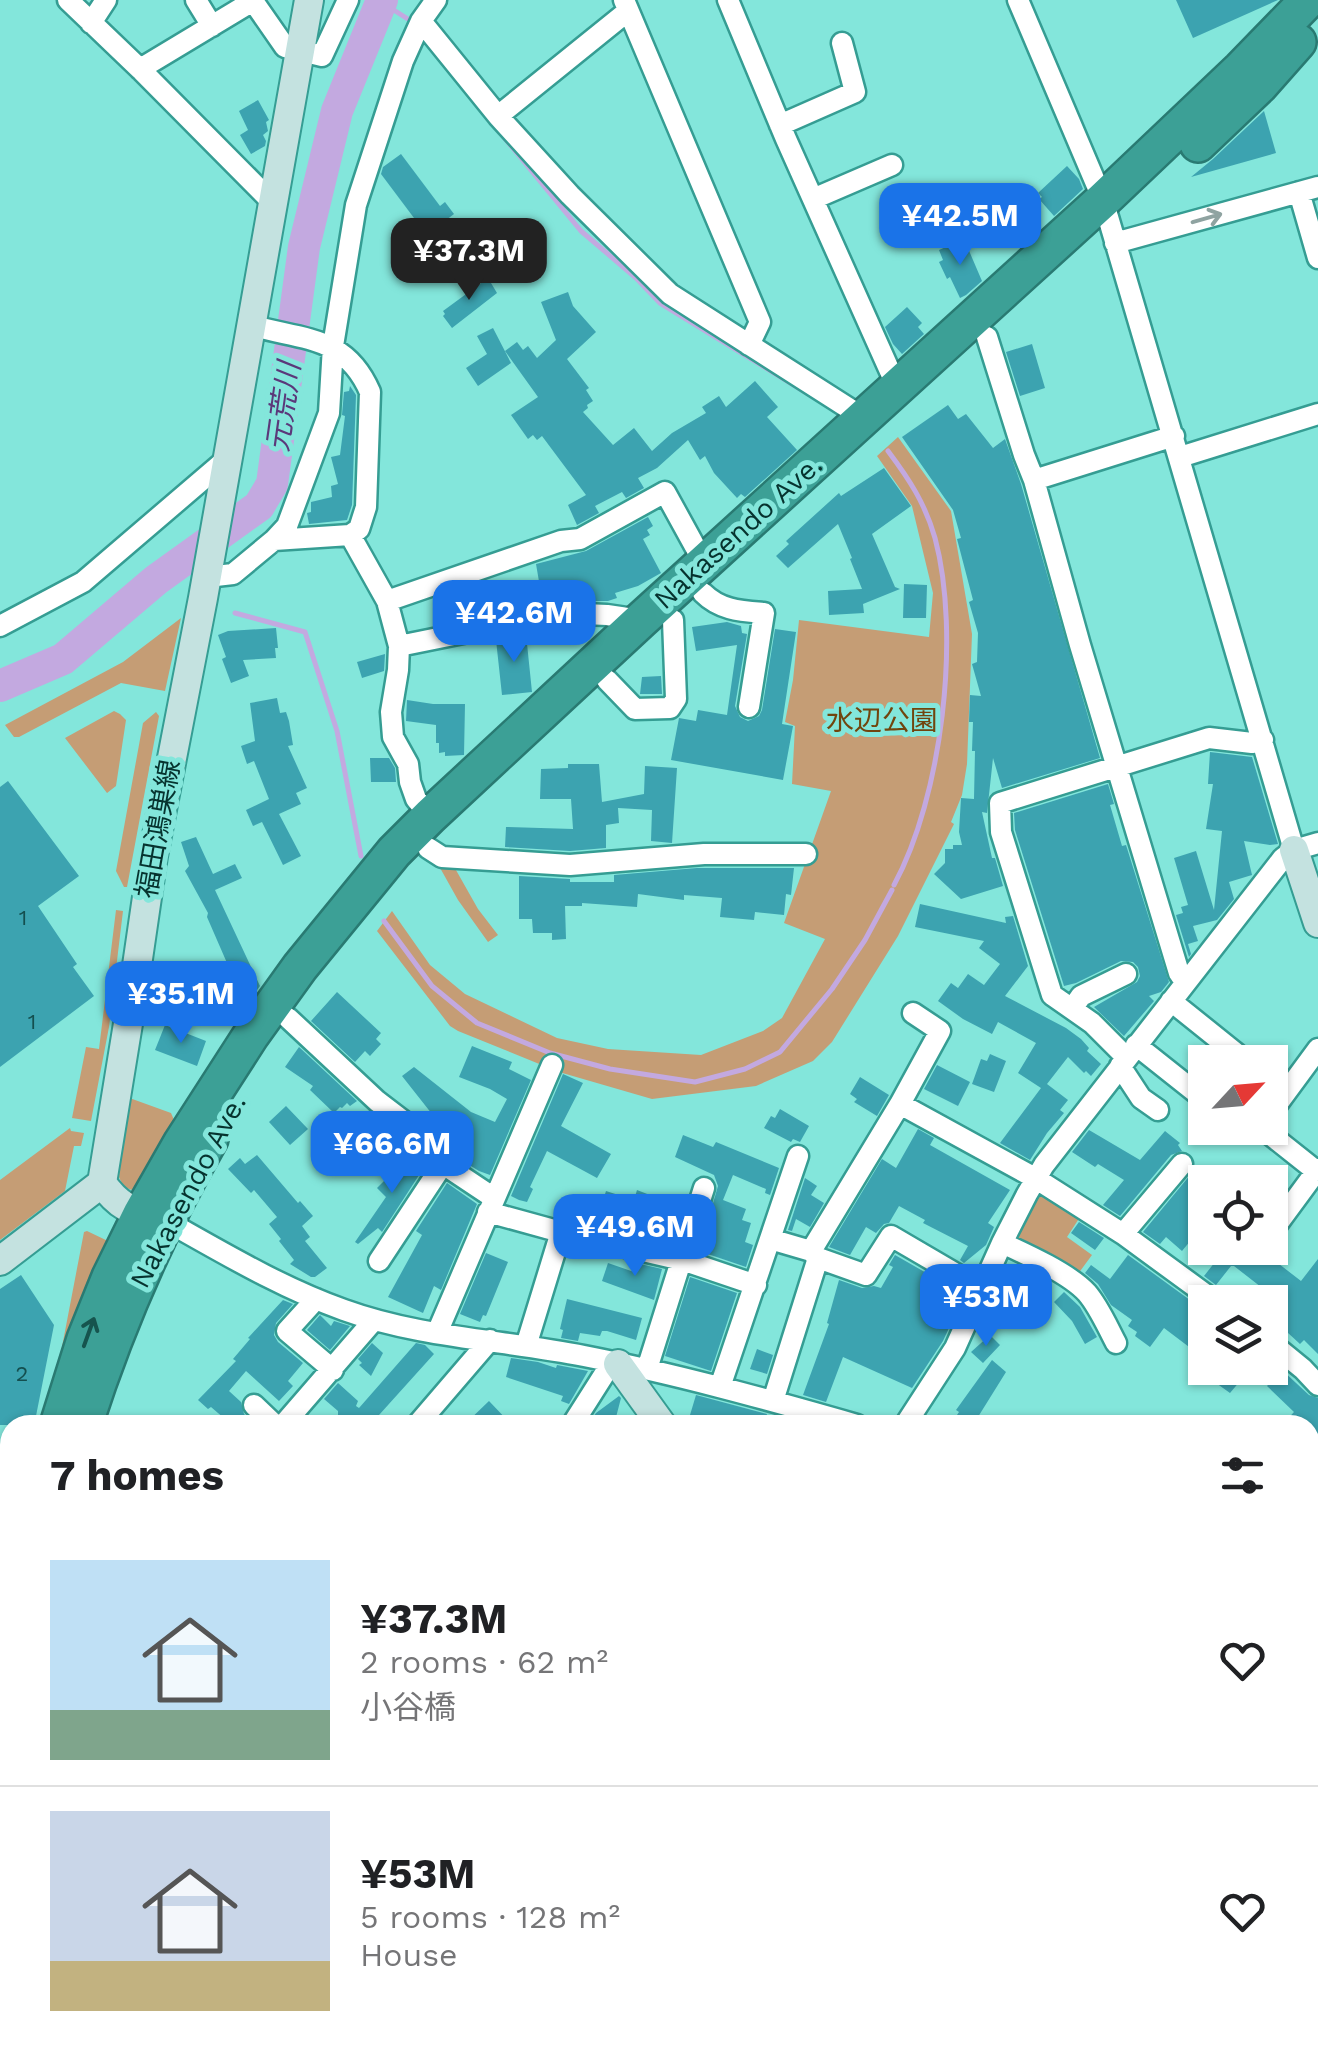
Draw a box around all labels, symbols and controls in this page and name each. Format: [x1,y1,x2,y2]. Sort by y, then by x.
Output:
pin: ¥42.5M [879,183,1041,268]
text: ¥42.5M [901,196,1019,234]
one-way arrow [1191,208,1222,226]
pin: ¥37.3M [388,218,550,303]
text: ¥37.3M [413,231,525,269]
water label: 元荒川 [259,357,307,454]
street label: Nakasendo Ave. [647,448,829,616]
pin: ¥42.6M [433,580,595,665]
text: ¥42.6M [455,593,573,631]
park label: 水辺公園 [826,704,938,737]
street label: 福田鴻巣線 [130,757,186,901]
house number: 1 [19,905,27,930]
pin: ¥35.1M [100,961,262,1046]
text: ¥35.1M [127,974,235,1012]
house number: 1 [28,1009,36,1034]
north arrow [1188,1045,1288,1145]
map controls [1188,1045,1288,1385]
street label: Nakasendo Ave. [123,1089,253,1293]
pin: ¥66.6M [311,1111,473,1196]
text: ¥66.6M [333,1124,451,1162]
button: locate [1188,1165,1288,1265]
pin: ¥49.6M [554,1194,716,1279]
text: ¥49.6M [575,1207,695,1245]
pin: ¥53M [927,1264,1045,1349]
text: ¥53M [942,1277,1030,1315]
button: layers [1188,1285,1288,1385]
one-way arrow [81,1318,99,1349]
house number: 2 [16,1361,28,1386]
icon: filters [1215,1448,1270,1503]
text: 7 homes [50,1451,224,1500]
text: ¥37.3M [360,1594,508,1643]
icon: home [130,1600,250,1720]
icon: heart [1215,1633,1270,1688]
text: 2 rooms · 62 m² [360,1643,608,1681]
text: 小谷橋 [360,1688,456,1726]
text: ¥53M [360,1849,476,1898]
icon: home [130,1851,250,1971]
icon: heart [1215,1884,1270,1939]
text: 5 rooms · 128 m² [360,1898,620,1936]
text: House [360,1936,458,1974]

